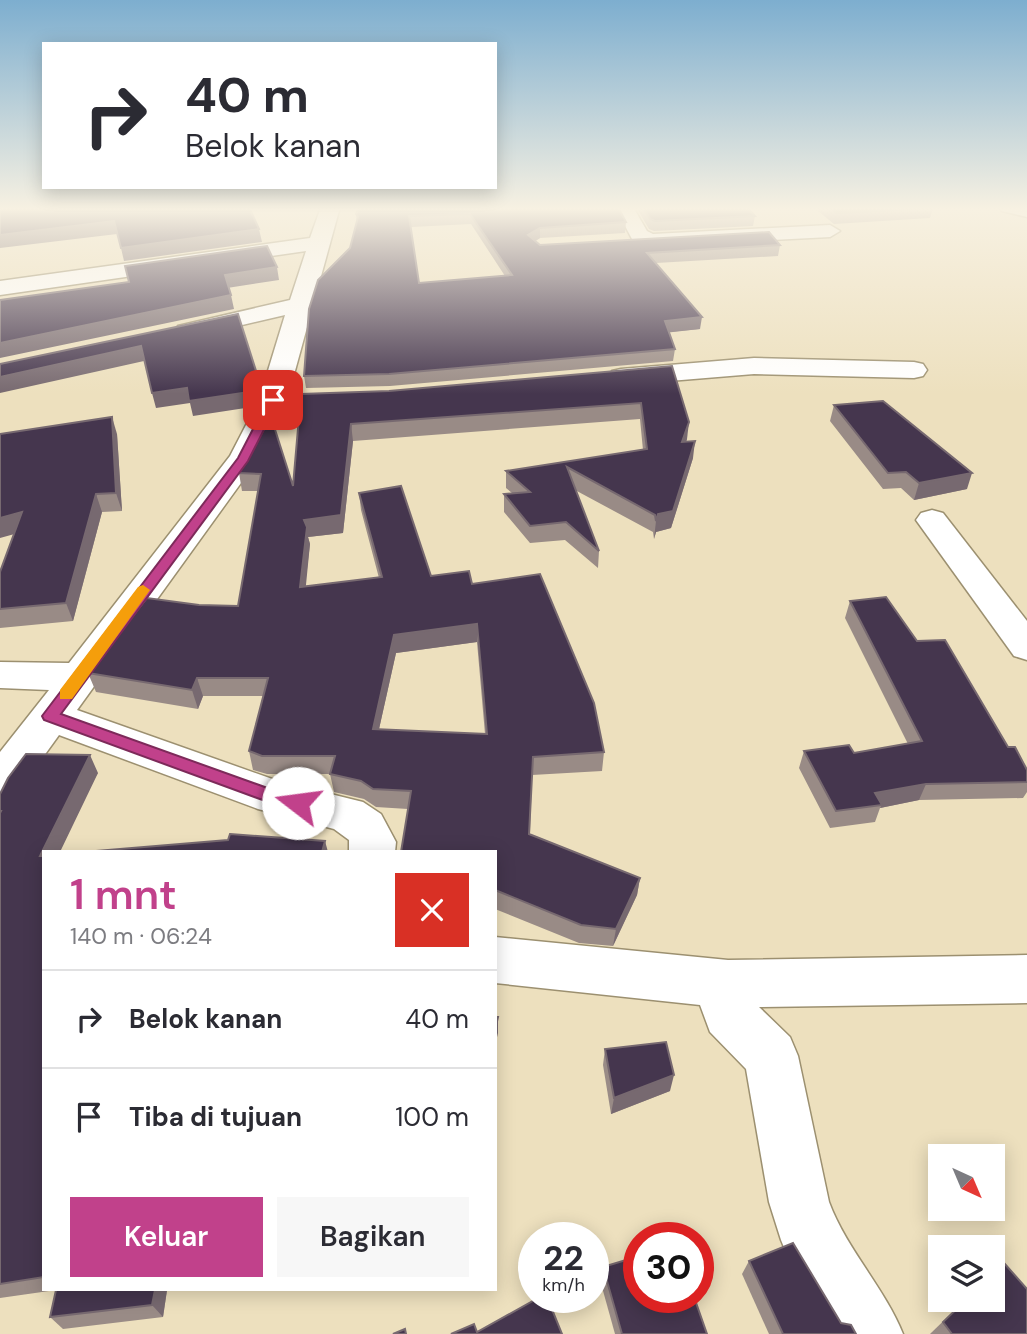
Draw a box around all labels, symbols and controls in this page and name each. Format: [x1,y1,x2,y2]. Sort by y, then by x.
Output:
text: 40 m [185,63,309,127]
icon: right [70,70,161,161]
text: Belok kanan [185,125,361,167]
pin [243,370,303,430]
icon: arrive [254,381,292,419]
position arrow [261,766,335,840]
text: 1 mnt [70,867,177,922]
button: close [395,873,469,947]
text: 140 m · 06:24 [70,921,212,951]
icon: right [70,1000,108,1038]
text: Belok kanan [129,1002,282,1036]
text: 40 m [405,1002,469,1036]
icon: arrive [70,1098,108,1136]
text: Tiba di tujuan [129,1100,302,1134]
text: 100 m [395,1100,469,1134]
north arrow [928,1144,1004,1222]
map controls [928,1144,1005,1312]
button: Keluar [70,1197,263,1277]
button: Bagikan [277,1197,469,1277]
speed limit sign: 30 [623,1222,714,1313]
text: 22 [543,1235,584,1281]
button: layers [928,1235,1005,1312]
text: km/h [542,1273,585,1297]

